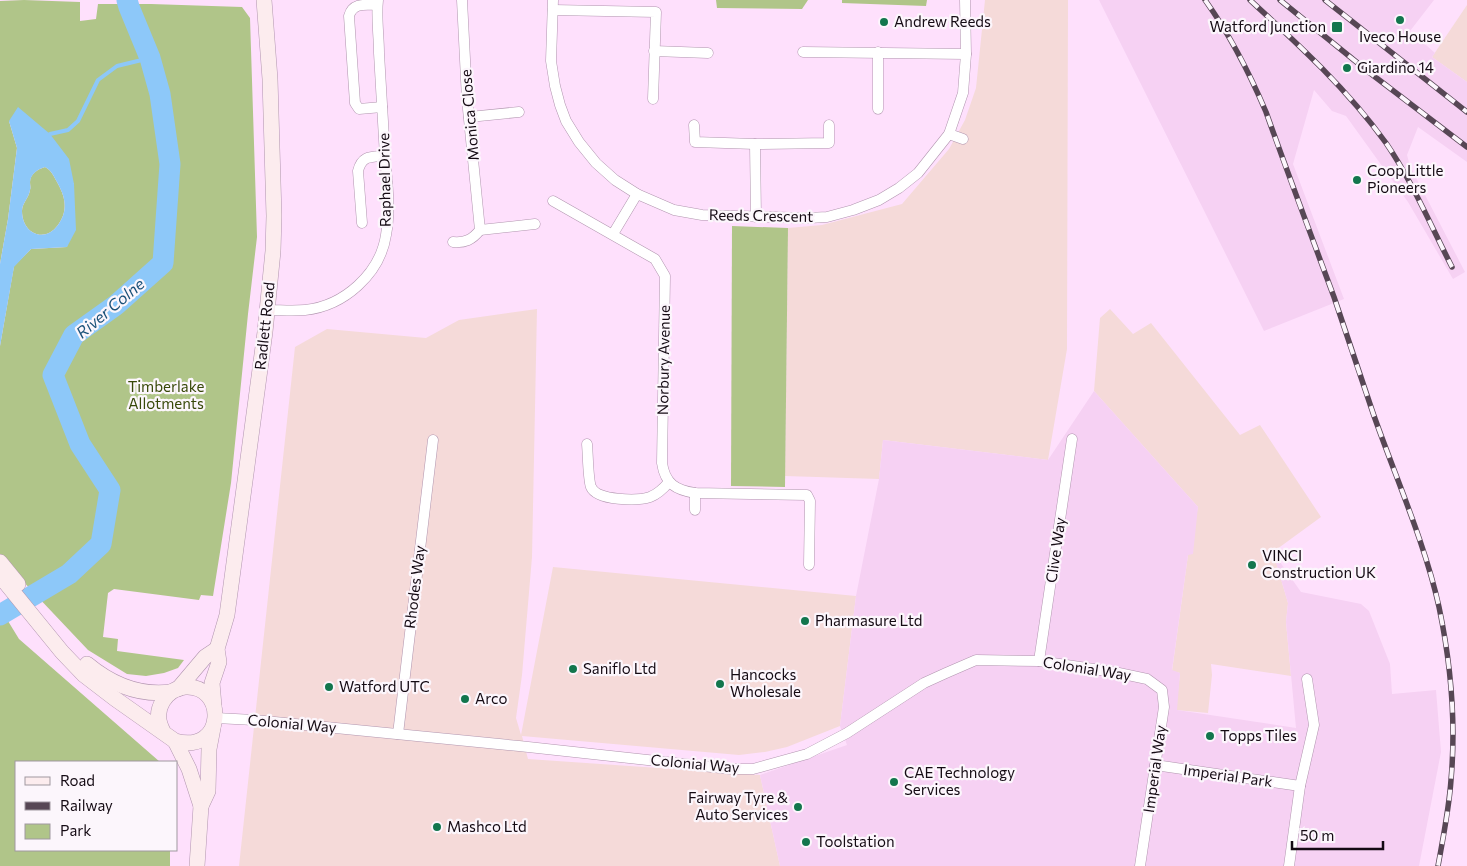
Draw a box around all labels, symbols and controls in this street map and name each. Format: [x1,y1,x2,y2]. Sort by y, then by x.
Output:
place label: Andrew Reeds [894,12,991,30]
marker: Iveco House [1394,14,1406,26]
marker: Andrew Reeds [878,16,890,28]
place label: Watford Junction [1209,17,1326,35]
marker: Watford Junction [1330,20,1344,34]
place label: Iveco House [1359,27,1441,45]
place label: Giardino 14 [1357,58,1434,76]
marker: Giardino 14 [1341,62,1353,74]
street label: Monica Close [456,69,482,161]
street label: Raphael Drive [374,133,394,227]
place label: Coop Little Pioneers [1367,161,1443,196]
marker: Coop Little Pioneers [1351,174,1363,186]
street label: Reeds Crescent [709,205,813,225]
water label: River Colne [72,273,148,342]
street label: Radlett Road [250,281,278,371]
street label: Norbury Avenue [653,305,673,415]
park label: Timberlake Allotments [128,377,204,412]
street label: Clive Way [1041,516,1069,584]
street label: Rhodes Way [400,544,428,630]
place label: VINCI Construction UK [1262,546,1376,581]
marker: VINCI Construction UK [1246,559,1258,571]
place label: Pharmasure Ltd [815,611,922,629]
marker: Pharmasure Ltd [799,615,811,627]
street label: Colonial Way [1042,652,1133,684]
place label: Saniflo Ltd [583,659,657,677]
marker: Saniflo Ltd [567,663,579,675]
place label: Hancocks Wholesale [730,665,801,700]
place label: Watford UTC [339,677,430,695]
marker: Hancocks Wholesale [714,678,726,690]
marker: Watford UTC [323,681,335,693]
place label: Arco [475,689,508,707]
marker: Arco [459,693,471,705]
street label: Colonial Way [247,710,337,736]
street label: Imperial Way [1139,724,1169,814]
place label: Topps Tiles [1220,726,1297,744]
marker: Topps Tiles [1204,730,1216,742]
street label: Colonial Way [650,750,740,776]
street label: Imperial Park [1182,760,1274,790]
legend [15,761,178,851]
place label: CAE Technology Services [904,763,1015,798]
text: Road [60,771,95,789]
marker: CAE Technology Services [888,776,900,788]
place label: Fairway Tyre & Auto Services [688,788,788,823]
text: Railway [60,796,113,814]
marker: Fairway Tyre & Auto Services [792,801,804,813]
place label: Mashco Ltd [447,817,527,835]
scale bar [1292,818,1383,850]
text: Park [60,821,91,839]
marker: Mashco Ltd [431,821,443,833]
text: 50 m [1300,826,1334,844]
place label: Toolstation [816,832,895,850]
marker: Toolstation [800,836,812,848]

